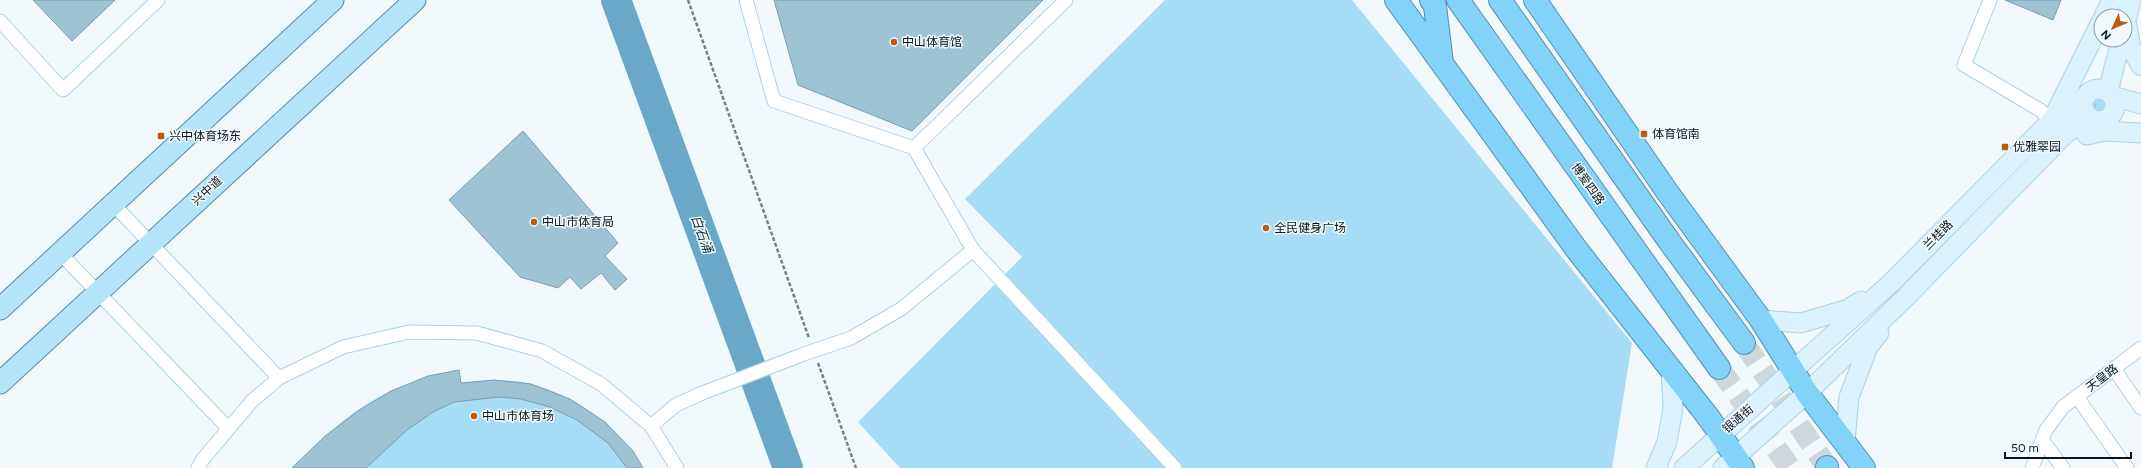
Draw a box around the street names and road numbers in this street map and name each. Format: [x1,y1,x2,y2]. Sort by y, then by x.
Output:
street label: 博爱四路 [1568,160,1608,208]
street label: 兴中道 [189,174,225,208]
street label: 兰桂路 [1920,217,1956,253]
street label: 天皇路 [2083,362,2121,394]
street label: 银通街 [1720,402,1756,436]

